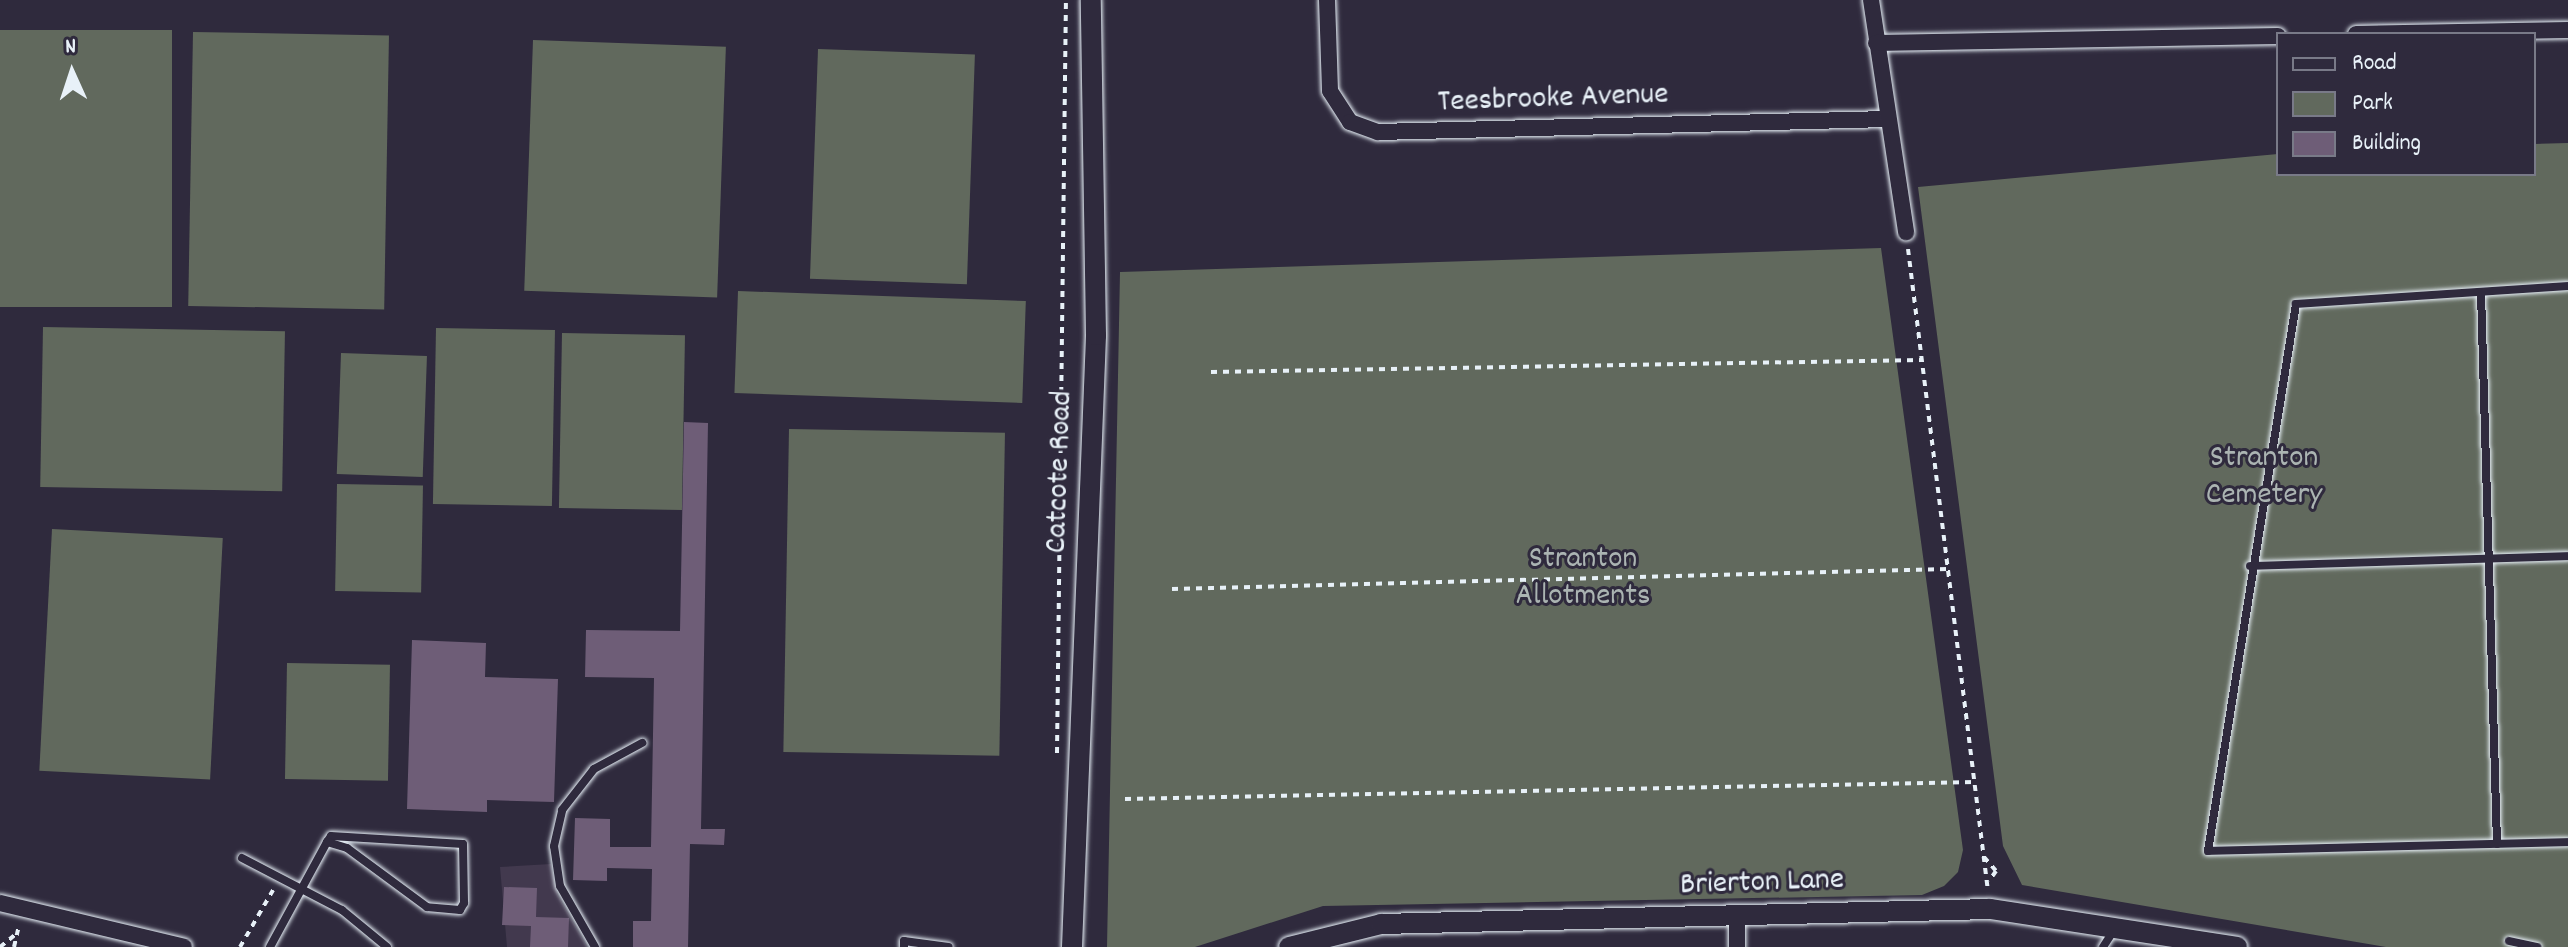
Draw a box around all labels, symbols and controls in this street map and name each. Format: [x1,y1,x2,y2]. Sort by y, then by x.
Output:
north arrow [32,32,112,112]
text: N [64,32,77,63]
legend [2276,32,2536,176]
text: Road [2352,47,2397,81]
street label: Teesbrooke Avenue [1437,77,1669,123]
text: Park [2352,87,2393,121]
text: Building [2352,127,2421,161]
street label: Catcote Road [1039,390,1083,554]
park label: Stranton Cemetery [2206,441,2322,516]
park label: Stranton Allotments [1516,542,1650,617]
street label: Brierton Lane [1679,862,1845,906]

